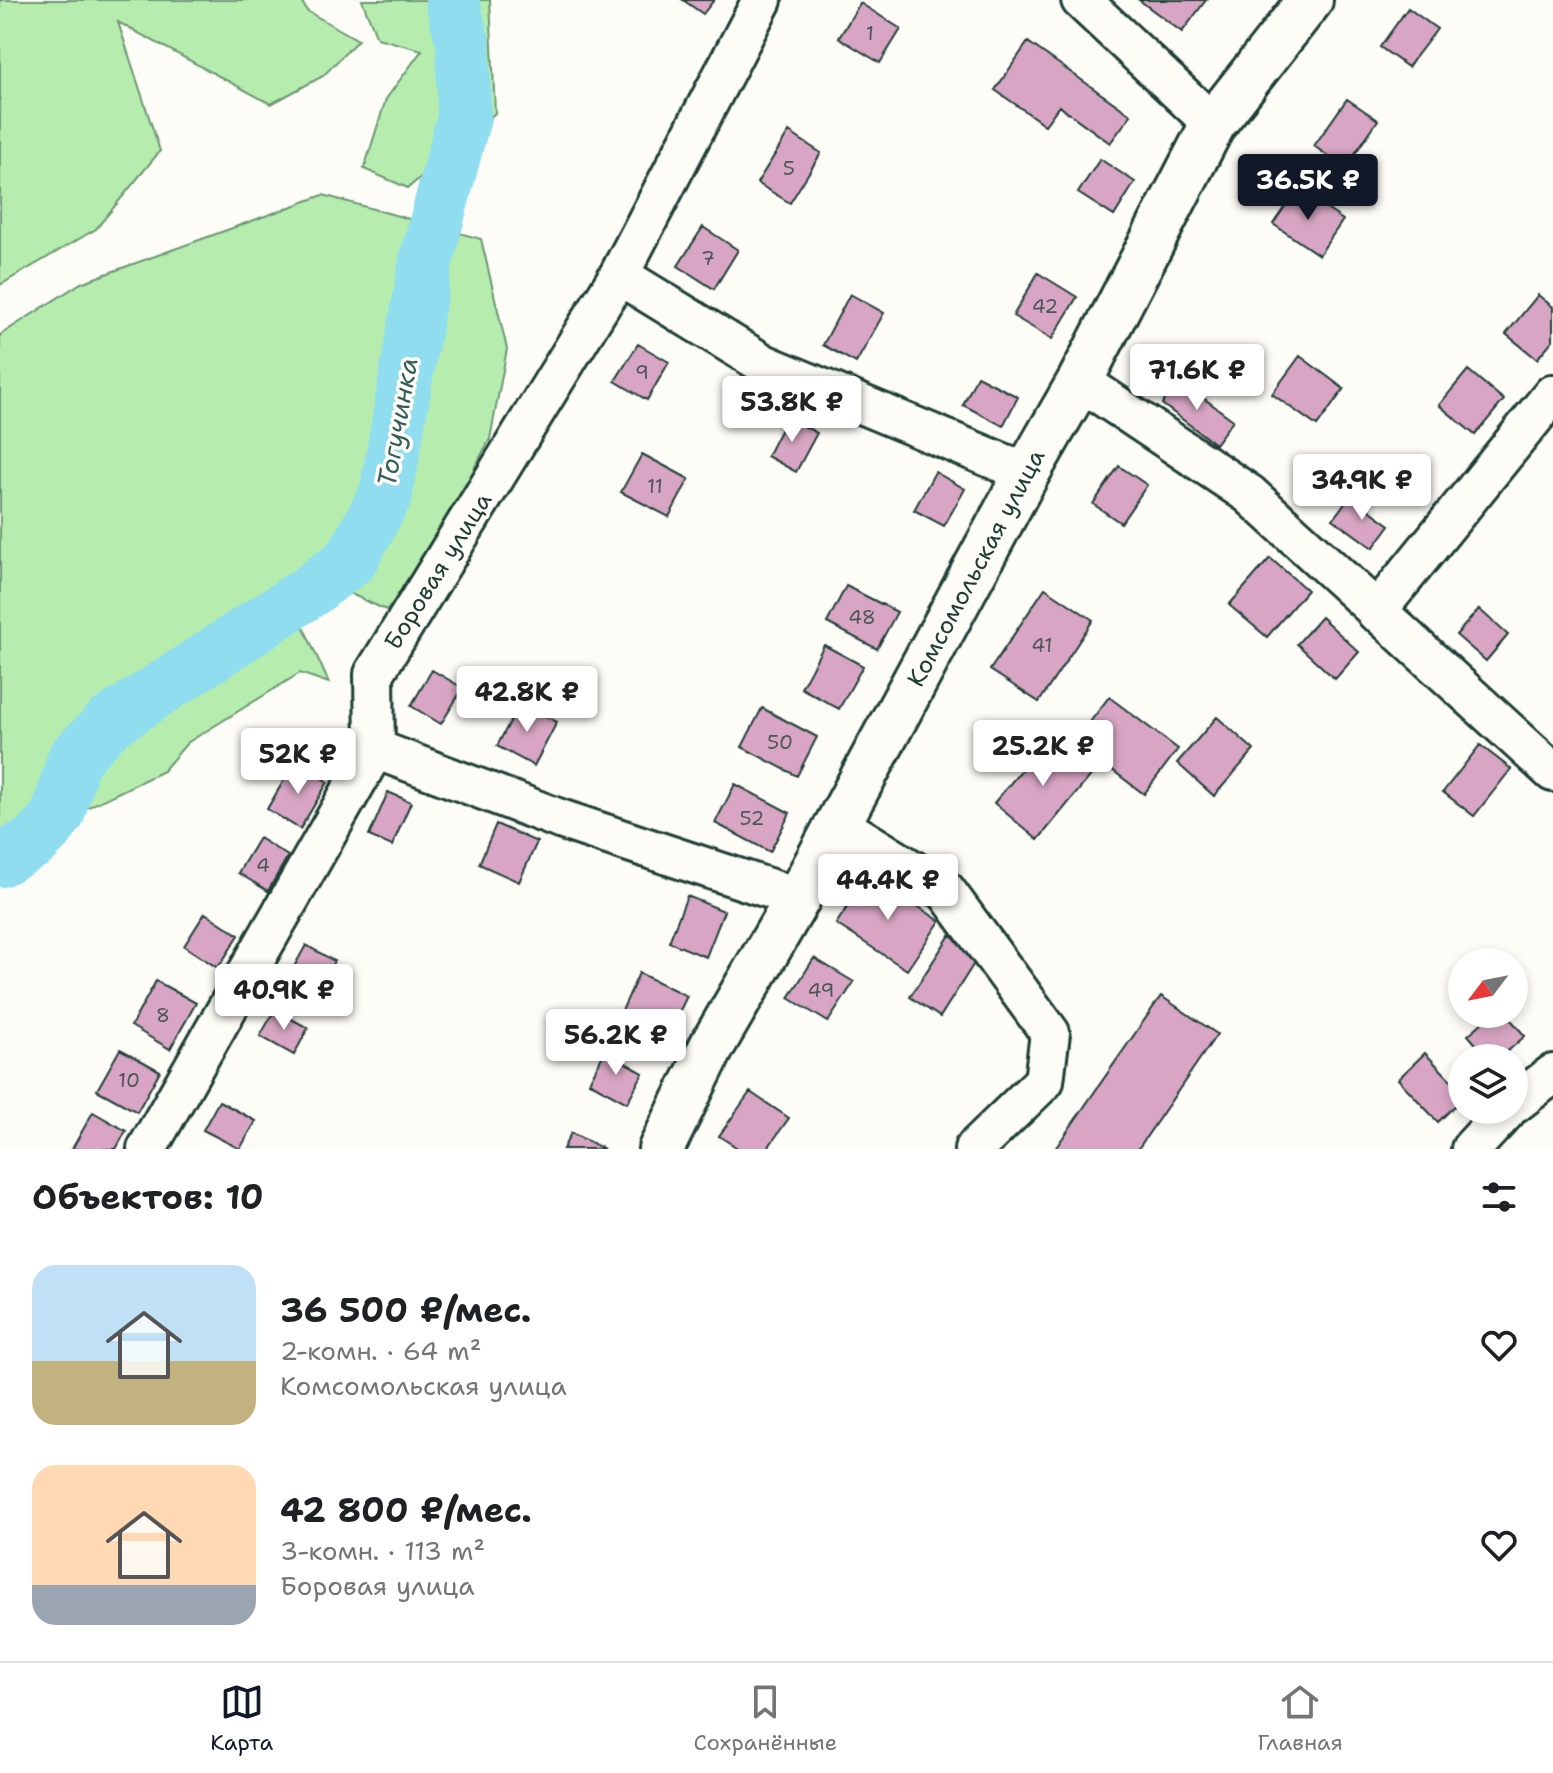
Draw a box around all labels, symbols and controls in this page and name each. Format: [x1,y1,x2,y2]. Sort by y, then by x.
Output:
house number: 1 [866,20,874,46]
pin: 36.5K ₽ [1234,154,1382,222]
house number: 5 [783,155,795,181]
text: 36.5K ₽ [1256,162,1360,197]
house number: 7 [701,245,715,271]
house number: 42 [1032,293,1058,319]
pin: 71.6K ₽ [1123,344,1271,412]
text: 71.6K ₽ [1148,352,1246,387]
water label: Тогучинка [368,355,426,489]
house number: 9 [635,359,649,385]
pin: 53.8K ₽ [718,376,866,444]
text: 53.8K ₽ [740,384,844,419]
street label: Комсомольская улица [900,444,1052,692]
pin: 34.9K ₽ [1288,454,1436,522]
text: 34.9K ₽ [1311,462,1413,497]
house number: 11 [647,473,663,499]
street label: Боровая улица [377,486,499,656]
house number: 48 [848,604,876,630]
house number: 41 [1031,632,1053,658]
pin: 42.8K ₽ [453,666,601,734]
text: 42.8K ₽ [475,674,579,709]
pin: 25.2K ₽ [969,720,1117,788]
pin: 52K ₽ [242,728,354,796]
text: 25.2K ₽ [991,728,1095,763]
house number: 50 [767,729,793,755]
text: 52K ₽ [259,736,337,771]
house number: 52 [739,805,765,831]
house number: 4 [256,852,270,878]
pin: 44.4K ₽ [814,854,962,922]
text: 44.4K ₽ [836,862,940,897]
north arrow [1448,948,1528,1028]
map controls [1448,948,1528,1124]
pin: 40.9K ₽ [210,964,358,1032]
text: 40.9K ₽ [233,972,335,1007]
house number: 49 [807,977,835,1003]
house number: 8 [156,1002,170,1028]
pin: 56.2K ₽ [542,1009,690,1077]
text: 56.2K ₽ [564,1017,668,1052]
button: layers [1448,1044,1528,1124]
house number: 10 [118,1067,140,1093]
text: Объектов: 10 [32,1174,264,1220]
icon: filters [1477,1175,1521,1219]
text: 36 500 ₽/мес. [280,1287,531,1333]
icon: home [96,1297,192,1393]
icon: heart [1477,1323,1521,1367]
text: 2-комн. · 64 m² [280,1333,482,1368]
text: Комсомольская улица [280,1368,567,1403]
text: 42 800 ₽/мес. [280,1487,532,1533]
icon: home [96,1497,192,1593]
icon: heart [1477,1523,1521,1567]
text: 3-комн. · 113 m² [280,1533,485,1568]
text: Боровая улица [280,1568,475,1603]
tab: Карта [210,1680,273,1757]
tab: Сохранённые [693,1680,837,1757]
tab: Главная [1258,1680,1343,1757]

